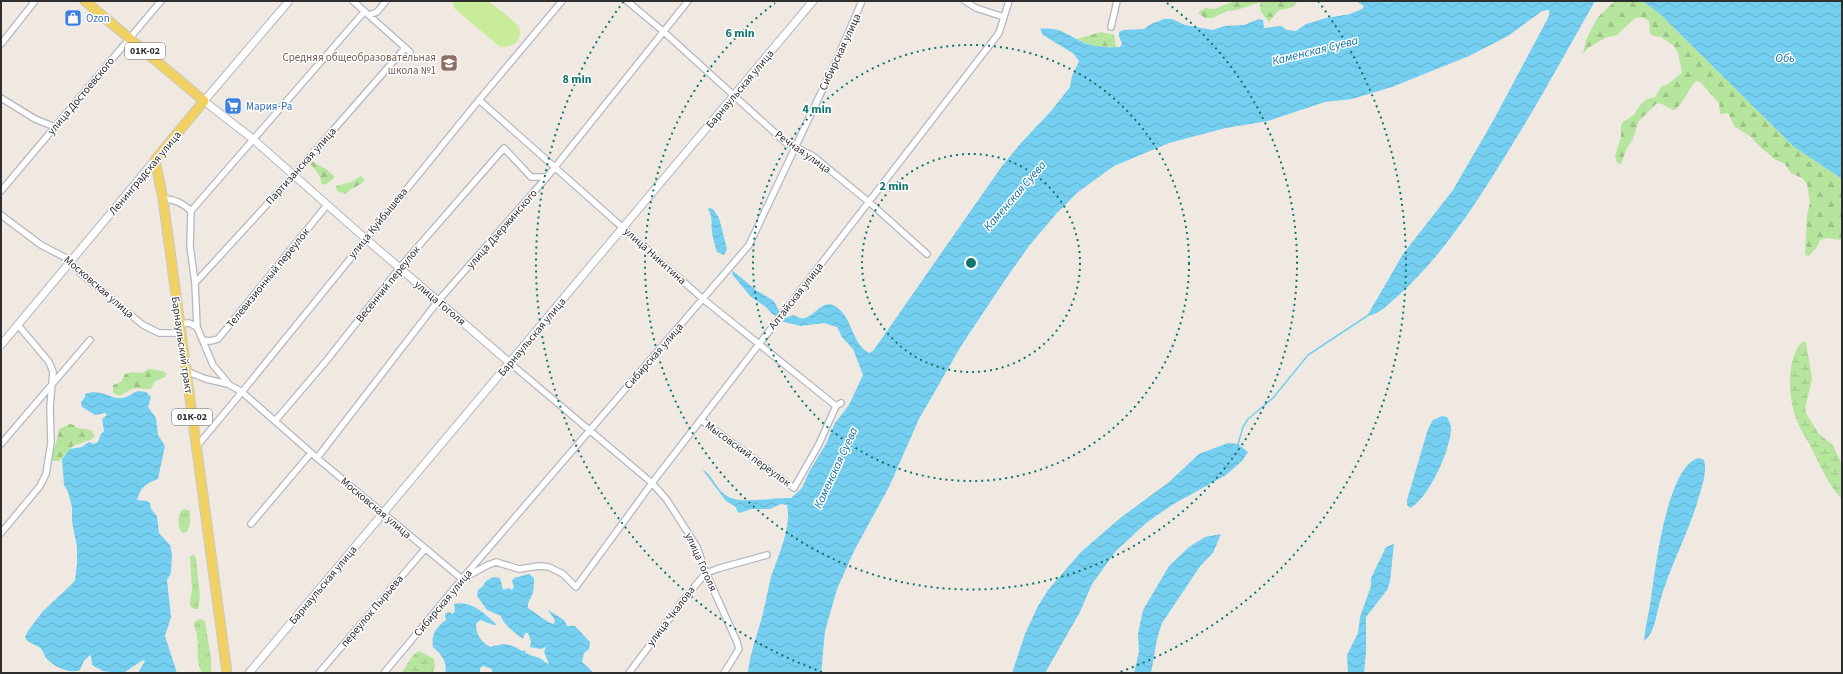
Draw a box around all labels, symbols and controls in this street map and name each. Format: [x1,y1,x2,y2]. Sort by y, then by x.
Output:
shop icon: Ozon [63,8,83,28]
place label: Ozon [86,11,110,26]
street label: Сибирская улица [816,11,864,93]
text: 6 min [725,25,755,42]
water label: Каменская Суева [1270,32,1360,70]
road number: 01К-02 [125,43,165,59]
street label: Барнаульская улица [703,46,777,132]
place label: Средняя общеобразовательная школа №1 [282,50,436,78]
water label: Обь [1775,50,1795,67]
school or university icon: Средняя общеобразовательная школа №1 [439,53,459,73]
street label: улица Достоевского [44,54,118,138]
text: 8 min [562,71,592,88]
supermarket icon: Мария-Ра [223,96,243,116]
place label: Мария-Ра [246,99,292,114]
text: 4 min [802,101,832,118]
street label: Партизанская улица [262,124,340,208]
street label: Речная улица [772,127,834,177]
street label: Ленинградская улица [105,128,185,218]
water label: Каменская Суева [980,157,1051,235]
text: 2 min [879,178,909,195]
street label: улица Куйбышева [345,185,411,261]
street label: улица Дзержинского [463,186,541,272]
street label: Телевизионный переулок [223,224,313,331]
street label: улица Никитина [621,224,689,288]
street label: Весенний переулок [352,242,424,325]
street label: Московская улица [61,252,137,322]
centre of rings [964,256,978,270]
street label: Алтайская улица [765,259,827,333]
street label: улица Гоголя [411,277,469,329]
street label: Барнаульская улица [495,294,569,380]
street label: Барнаульский тракт [168,295,196,395]
street label: Сибирская улица [621,320,687,392]
road number: 01К-02 [172,409,212,425]
street label: Мысовский переулок [702,418,794,490]
water label: Каменская Суева [810,424,863,511]
street label: Московская улица [337,474,415,542]
street label: улица Гоголя [681,530,721,594]
street label: Барнаульская улица [286,542,360,628]
street label: Сибирская улица [410,566,476,640]
street label: переулок Пырьева [337,572,407,650]
street label: улица Чкалова [644,583,698,649]

